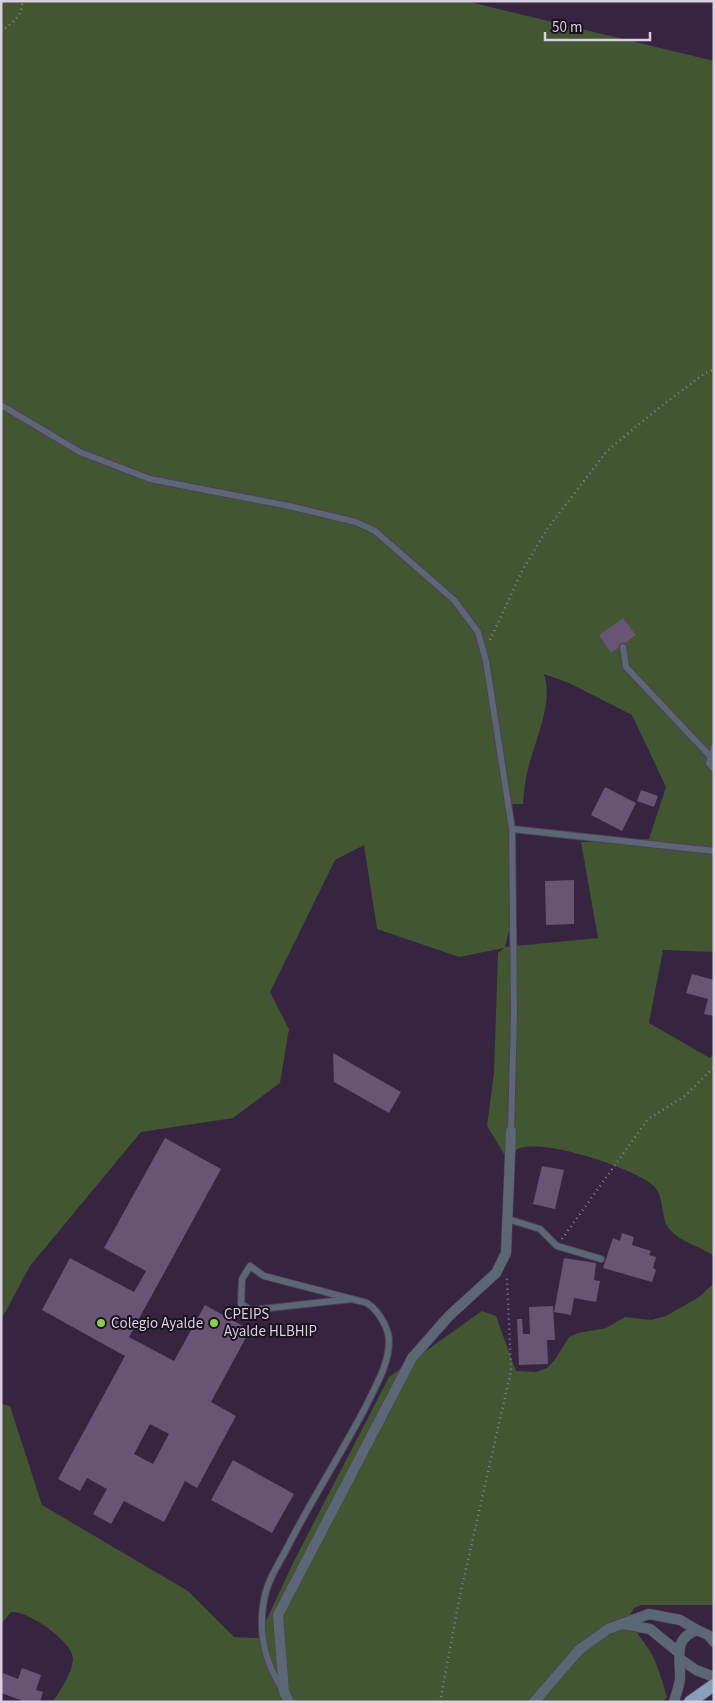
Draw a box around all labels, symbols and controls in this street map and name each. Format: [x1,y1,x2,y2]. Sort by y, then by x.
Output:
scale bar [545,10,650,42]
text: 50 m [552,17,582,38]
place label: CPEIPS Ayalde HLBHIP [224,1304,317,1342]
place label: Colegio Ayalde [111,1313,203,1334]
marker: Colegio Ayalde [95,1317,107,1329]
marker: CPEIPS Ayalde HLBHIP [208,1317,220,1329]

